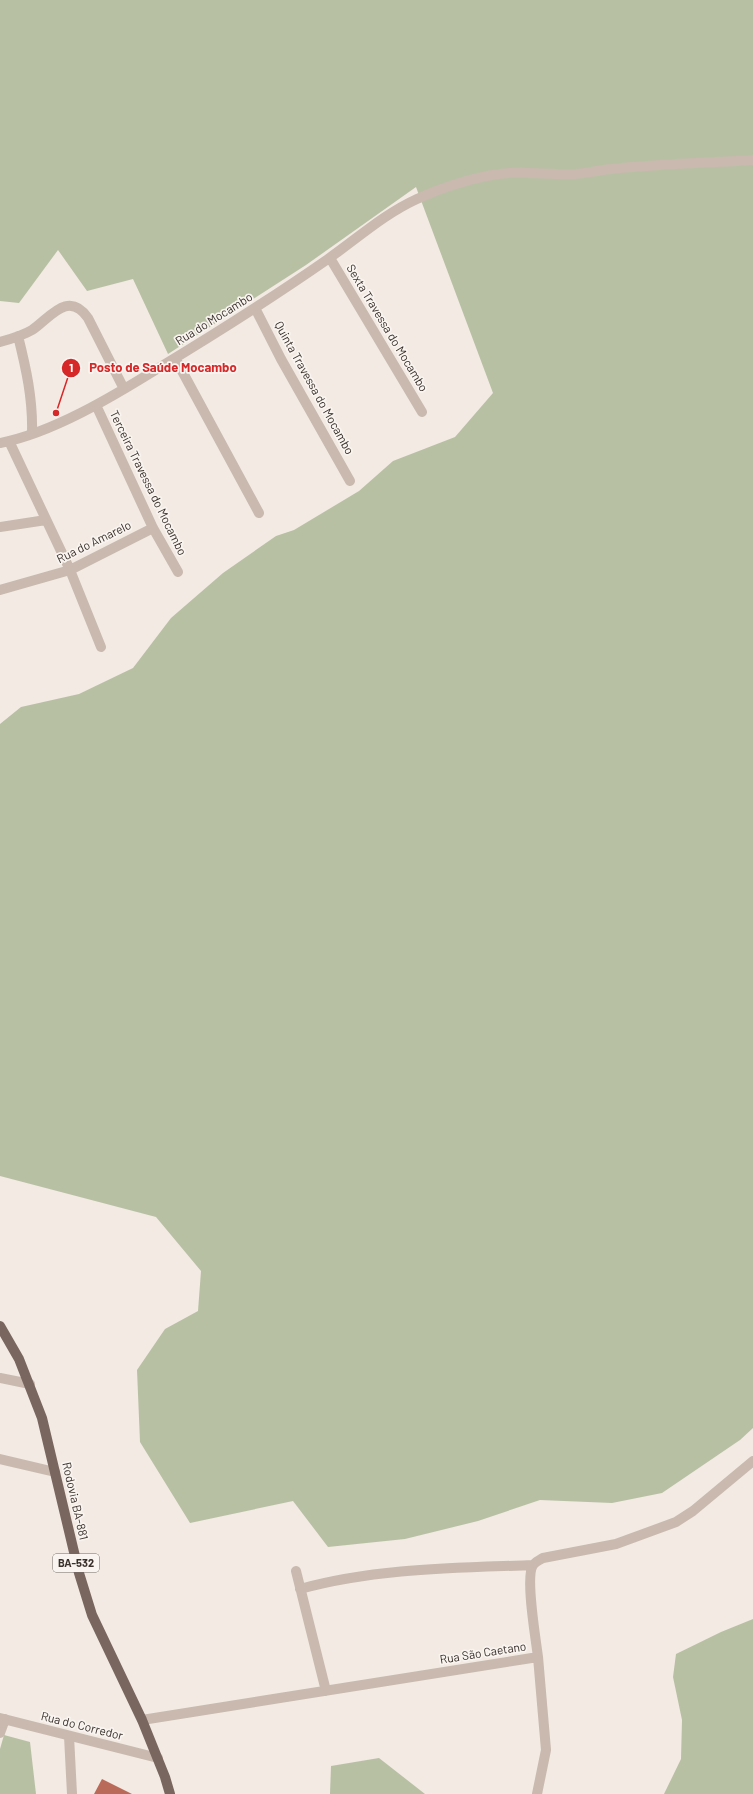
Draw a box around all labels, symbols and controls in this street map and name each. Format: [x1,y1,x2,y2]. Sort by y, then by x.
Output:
street label: Sexta Travessa do Mocambo [344,261,431,394]
street label: Rua do Mocambo [172,289,255,347]
street label: Quinta Travessa do Mocambo [272,319,357,456]
callout: Posto de Saúde Mocambo [61,355,245,380]
text: Posto de Saúde Mocambo [89,359,237,375]
text: 1 [69,360,73,374]
street label: Terceira Travessa do Mocambo [108,408,190,557]
street label: Rua do Amarelo [54,517,133,565]
street label: Rodovia BA-881 [60,1460,92,1541]
road number: BA-532 [53,1554,99,1572]
street label: Rua São Caetano [439,1638,527,1666]
street label: Rua do Corredor [40,1708,125,1742]

